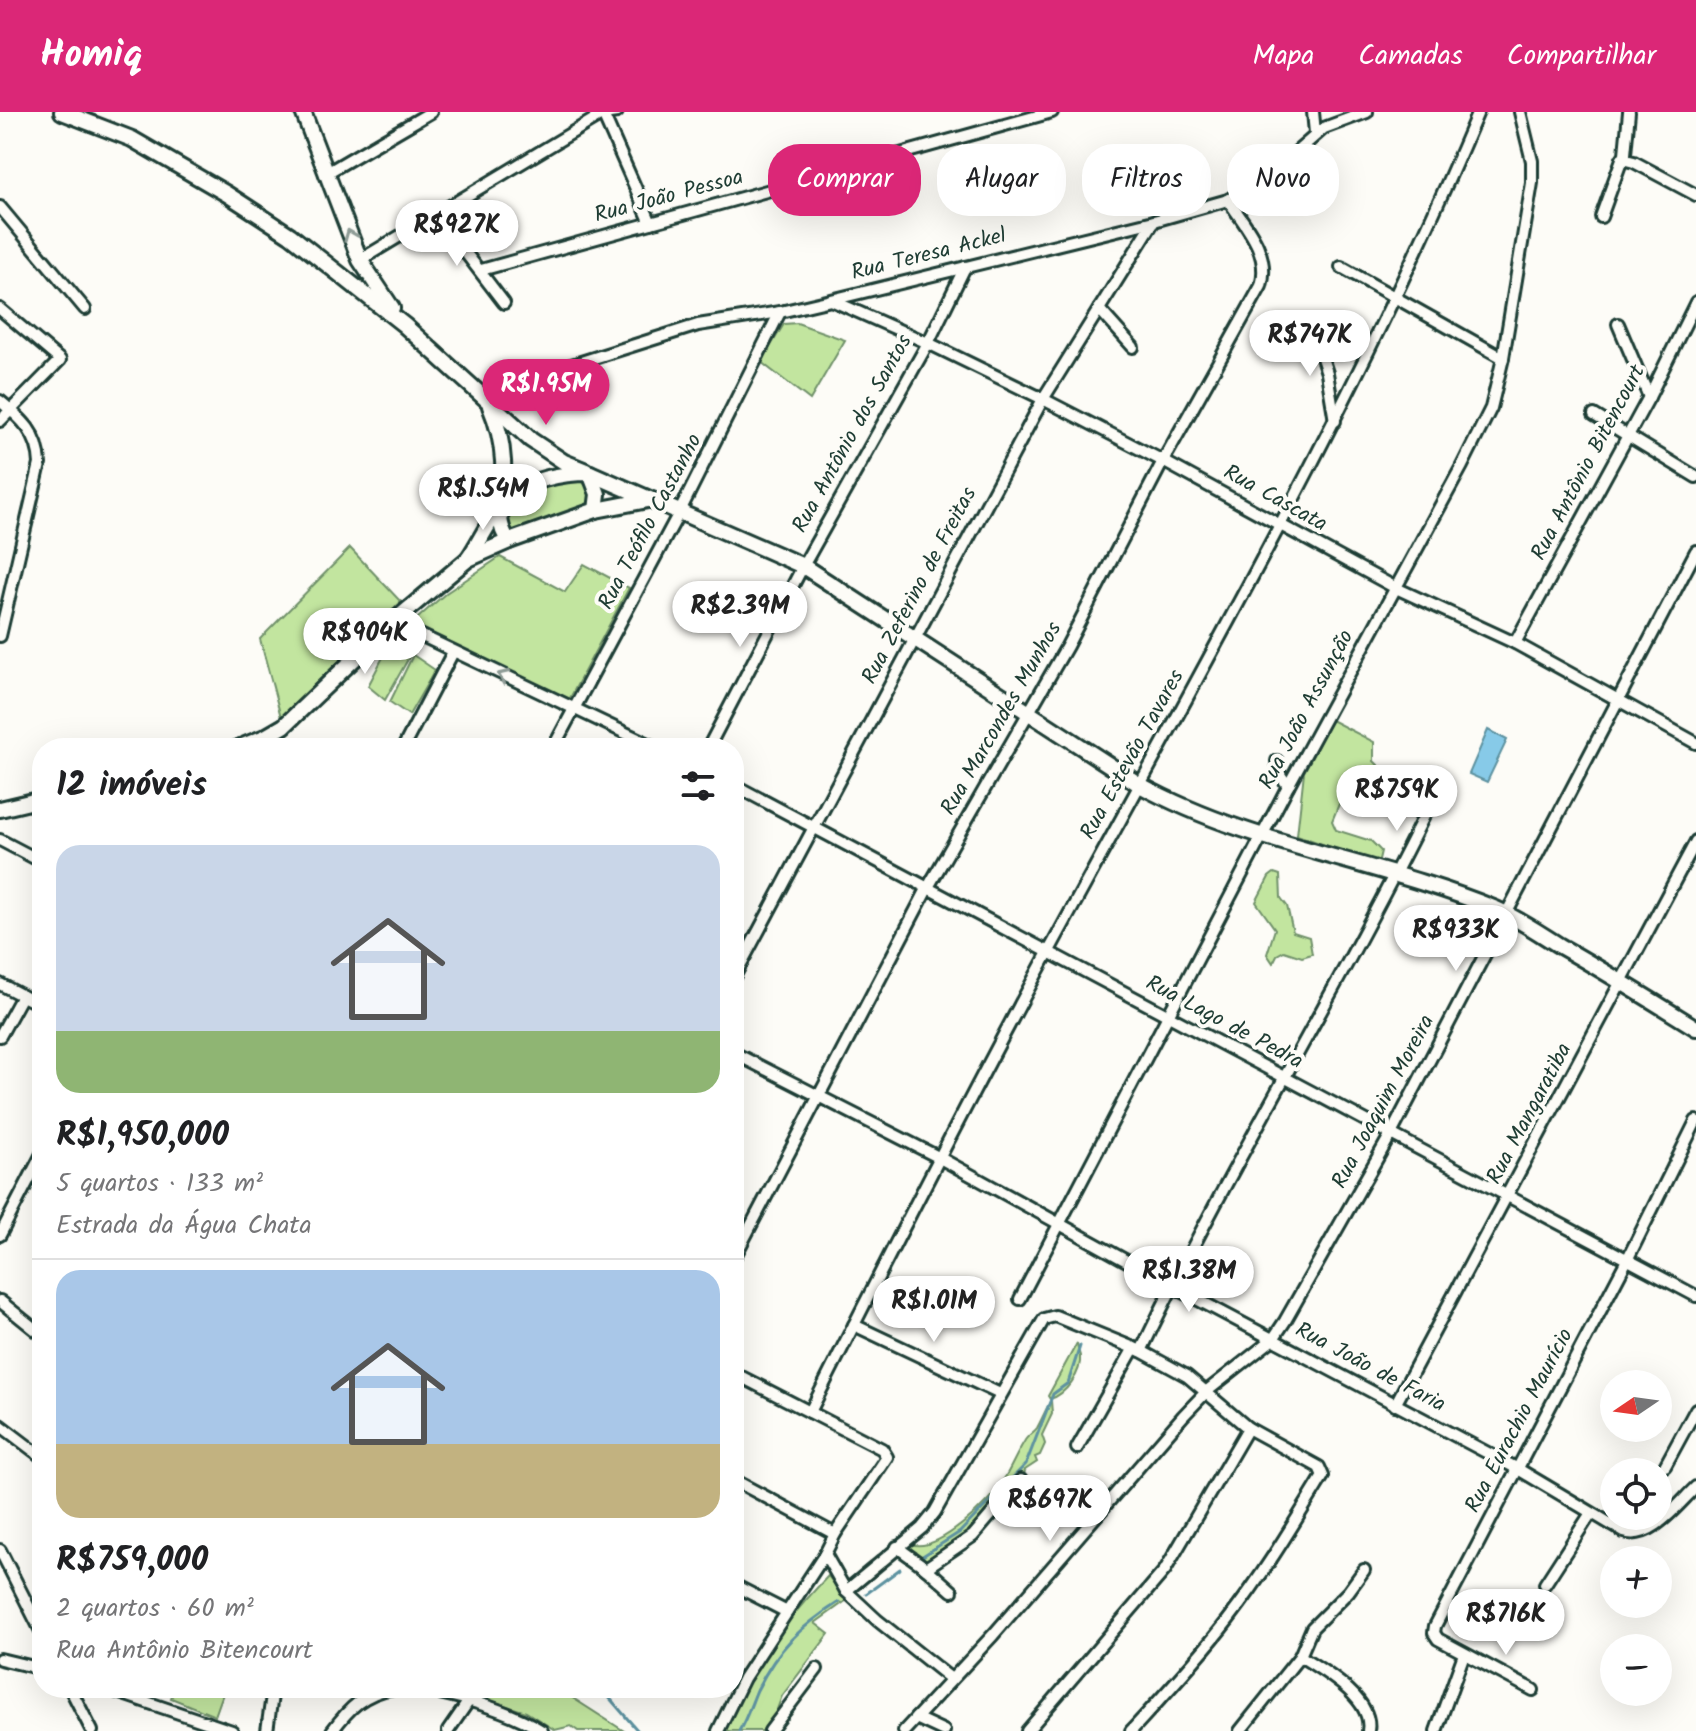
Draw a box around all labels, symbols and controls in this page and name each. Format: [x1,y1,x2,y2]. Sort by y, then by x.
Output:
text: Homiq [40,26,143,86]
text: Mapa [1253,34,1314,79]
text: Camadas [1358,34,1463,79]
text: Compartilhar [1507,34,1656,79]
chip: Comprar [768,144,921,216]
chip: Alugar [937,144,1066,216]
chip: Filtros [1082,144,1211,216]
chip: Novo [1227,144,1339,216]
street label: Rua João Pessoa [591,160,747,234]
pin: R$927K [392,200,522,268]
text: R$927K [413,205,501,247]
street label: Rua Teresa Ackel [848,219,1011,291]
one-way arrow [343,229,359,243]
pin: R$747K [1245,310,1375,378]
text: R$747K [1267,315,1353,357]
street label: Rua Antônio dos Santos [784,328,923,540]
street label: Rua Antônio Bitencourt [1523,358,1656,567]
pin: R$1.95M [472,359,620,427]
text: R$1.95M [500,364,592,406]
street label: Rua Teófilo Castanho [590,428,712,616]
street label: Rua Cascata [1216,456,1334,542]
pin: R$1.54M [409,464,557,532]
text: R$1.54M [437,469,529,511]
street label: Rua Zeferino de Freitas [853,480,987,691]
pin: R$2.39M [666,581,814,649]
text: R$2.39M [690,586,790,628]
pin: R$904K [300,608,430,676]
text: R$904K [321,613,409,655]
street label: Rua Marcondes Munhos [932,615,1072,823]
street label: Rua João Assunção [1250,624,1364,796]
street label: Rua Estevão Tavares [1072,663,1195,847]
one-way arrow [496,670,511,686]
text: 12 imóveis [56,759,207,813]
icon: filters [676,764,720,808]
pin: R$759K [1332,765,1462,833]
text: R$759K [1354,770,1440,812]
icon: home [316,897,460,1041]
pin: R$933K [1391,905,1521,973]
text: R$933K [1412,910,1500,952]
street label: Rua Lago de Pedra [1139,967,1309,1079]
street label: Rua Joaquim Moreira [1323,1009,1445,1195]
street label: Rua Mangaratiba [1478,1037,1582,1191]
text: R$1,950,000 [56,1109,229,1163]
text: 5 quartos · 133 m² [56,1163,263,1205]
text: Estrada da Água Chata [56,1205,312,1247]
pin: R$1.38M [1115,1246,1263,1314]
text: R$1.38M [1142,1251,1236,1293]
pin: R$1.01M [860,1276,1008,1344]
text: R$1.01M [891,1281,977,1323]
street label: Rua João de Faria [1288,1313,1452,1423]
icon: home [316,1322,460,1466]
street label: Rua Eurachio Maurício [1456,1322,1584,1520]
north arrow [1600,1370,1672,1442]
map controls [1600,1370,1672,1706]
button: locate [1600,1458,1672,1530]
pin: R$697K [985,1475,1115,1543]
text: R$697K [1007,1480,1093,1522]
text: R$759,000 [56,1534,208,1588]
button: + [1600,1546,1672,1618]
text: 2 quartos · 60 m² [56,1588,254,1630]
pin: R$716K [1441,1589,1571,1657]
text: R$716K [1466,1594,1546,1636]
text: Rua Antônio Bitencourt [56,1630,313,1672]
button: − [1600,1634,1672,1706]

